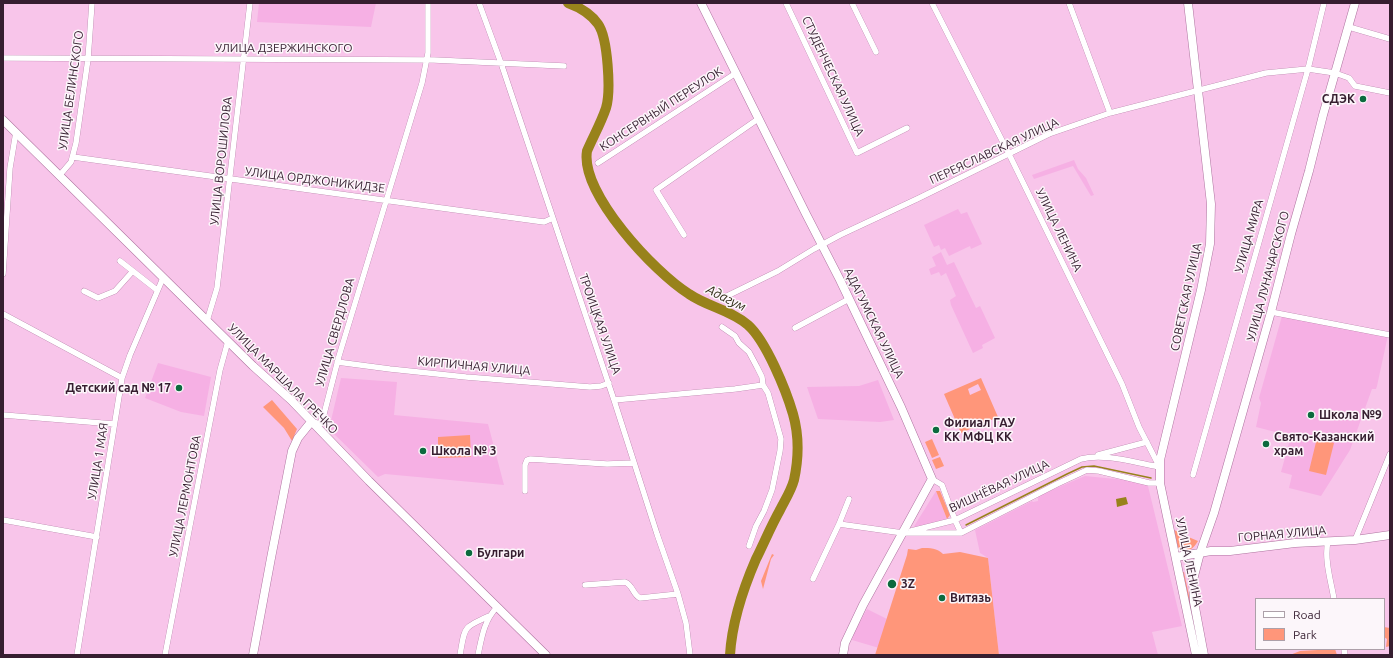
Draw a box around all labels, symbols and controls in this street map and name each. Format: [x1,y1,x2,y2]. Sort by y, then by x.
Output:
street label: СТУДЕНЧЕСКАЯ УЛИЦА [799,14,867,138]
street label: УЛИЦА БЕЛИНСКОГО [55,29,87,151]
street label: УЛИЦА ДЗЕРЖИНСКОГО [215,41,353,55]
street label: КОНСЕРВНЫЙ ПЕРЕУЛОК [597,64,725,154]
place label: СДЭК [1322,92,1355,106]
marker: СДЭК [1358,94,1368,104]
street label: УЛИЦА ВОРОШИЛОВА [207,96,235,226]
street label: ПЕРЕЯСЛАВСКАЯ УЛИЦА [927,115,1061,187]
street label: УЛИЦА ОРДЖОНИКИДЗЕ [244,164,386,196]
street label: УЛИЦА ЛЕНИНА [1033,186,1085,274]
street label: УЛИЦА МИРА [1232,198,1266,274]
street label: УЛИЦА ЛУНАЧАРСКОГО [1244,209,1292,343]
street label: СОВЕТСКАЯ УЛИЦА [1168,242,1204,352]
street label: АДАГУМСКАЯ УЛИЦА [841,266,907,380]
street label: ТРОИЦКАЯ УЛИЦА [576,272,624,376]
street label: УЛИЦА СВЕРДЛОВА [313,276,357,388]
water label: Адагум [704,281,748,315]
street label: УЛИЦА МАРШАЛА ГРЕЧКО [225,321,341,437]
street label: КИРПИЧНАЯ УЛИЦА [417,354,531,378]
place label: Детский сад № 17 [65,381,171,395]
marker: Детский сад № 17 [174,383,184,393]
place label: Школа №9 [1319,408,1382,422]
marker: Школа №9 [1306,410,1316,420]
place label: Филиал ГАУ КК МФЦ КК [944,416,1015,444]
street label: УЛИЦА 1 МАЯ [85,422,111,500]
marker: Филиал ГАУ КК МФЦ КК [931,425,941,435]
place label: Свято-Казанский храм [1274,430,1374,458]
street label: УЛИЦА ЛЕРМОНТОВА [166,434,204,558]
marker: Свято-Казанский храм [1261,439,1271,449]
place label: Школа № 3 [431,444,497,458]
marker: Школа № 3 [418,446,428,456]
street label: ВИШНЁВАЯ УЛИЦА [947,457,1051,515]
street label: УЛИЦА ЛЕНИНА [1173,516,1205,608]
street label: ГОРНАЯ УЛИЦА [1237,523,1327,545]
place label: Булгари [477,546,524,560]
marker: Булгари [464,548,474,558]
place label: 3Z [901,577,915,591]
marker: 3Z [886,578,898,590]
place label: Витязь [950,591,991,605]
marker: Витязь [937,593,947,603]
legend [1255,598,1385,650]
text: Road [1293,608,1321,621]
text: Park [1293,628,1317,641]

